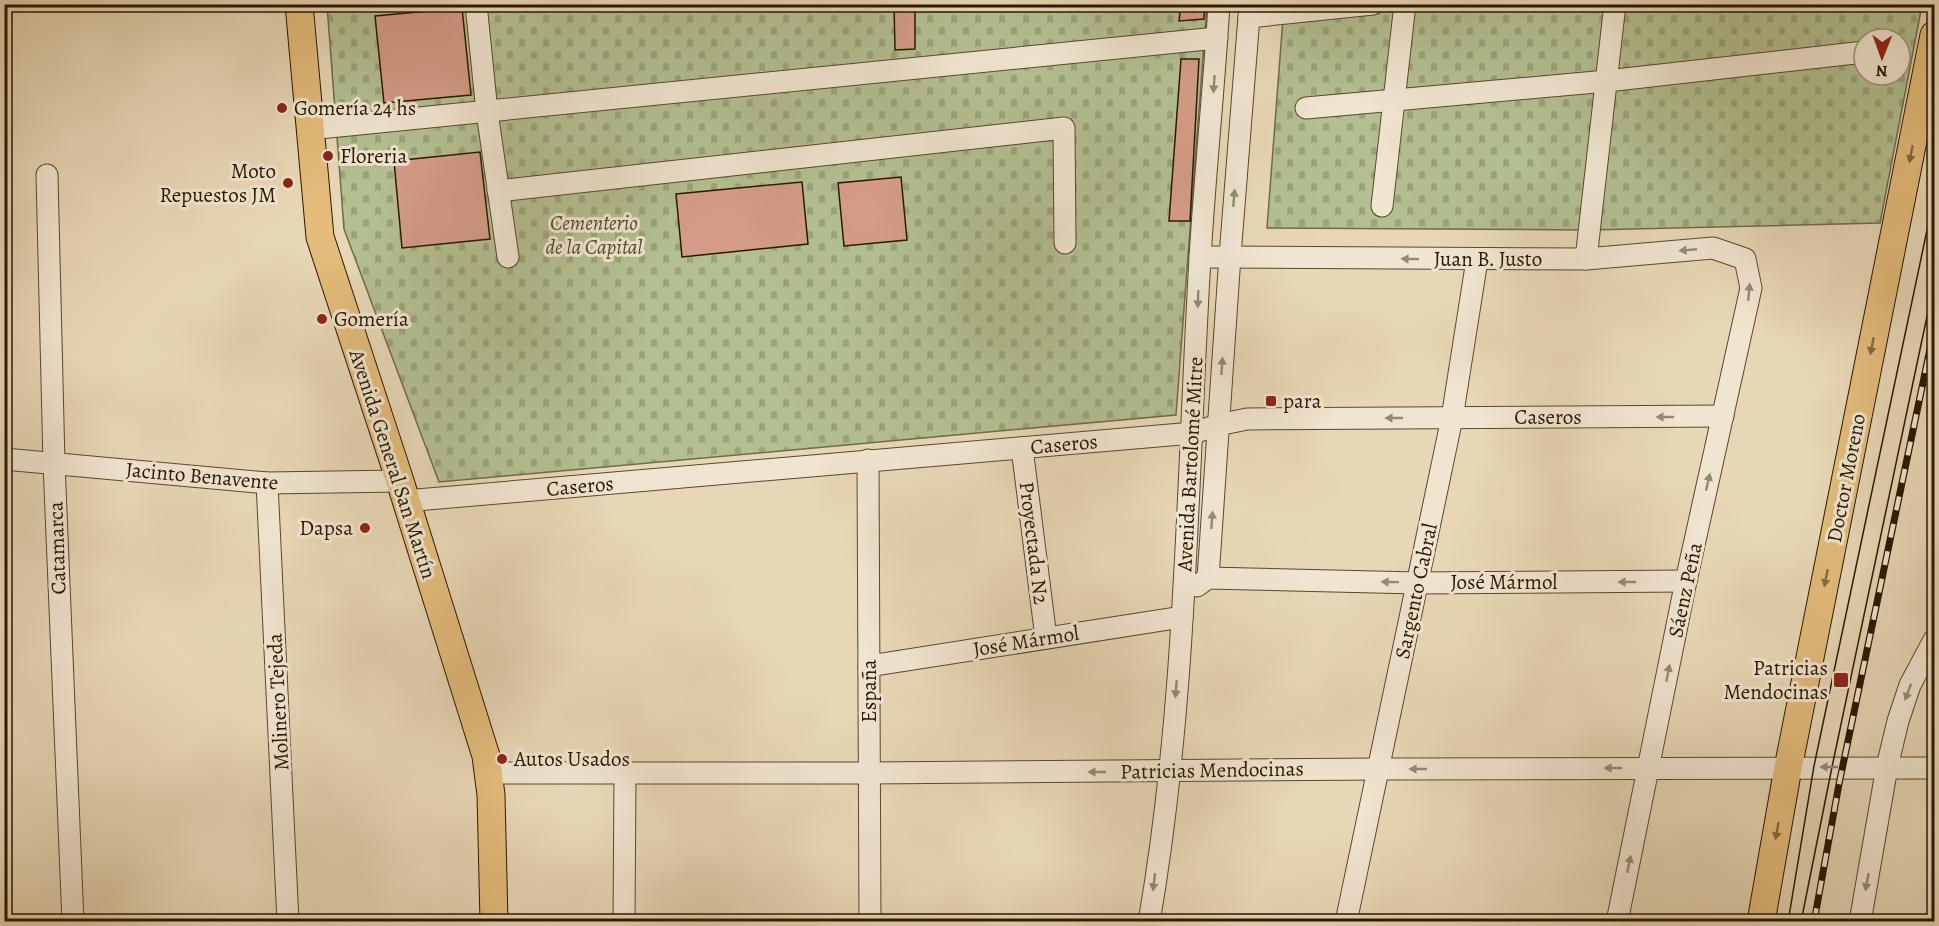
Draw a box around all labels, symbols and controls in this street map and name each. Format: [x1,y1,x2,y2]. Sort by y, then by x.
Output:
north arrow [1852,27,1912,87]
text: N [1875,60,1888,82]
one-way arrow [1209,74,1218,93]
place label: Gomería 24 hs [294,94,416,122]
marker: Gomería 24 hs [275,101,289,115]
place label: Floreria [340,142,408,170]
one-way arrow [1906,145,1915,164]
marker: Floreria [321,149,335,163]
place label: Moto Repuestos JM [159,157,276,209]
marker: Moto Repuestos JM [281,176,295,190]
one-way arrow [1230,189,1239,208]
park label: Cementerio de la Capital [545,209,643,261]
street label: Juan B. Justo [1434,245,1542,273]
one-way arrow [1679,245,1698,255]
one-way arrow [1400,254,1419,264]
one-way arrow [1744,282,1754,301]
one-way arrow [1194,290,1203,309]
place label: Gomería [334,305,409,333]
marker: Gomería [315,312,329,326]
one-way arrow [1867,336,1876,355]
street label: Avenida General San Martín [342,345,443,582]
street label: Avenida Bartolomé Mitre [1170,356,1210,573]
one-way arrow [1217,357,1226,376]
place label: para [1283,387,1322,415]
marker: para [1264,394,1278,408]
street label: Caseros [1514,403,1582,431]
street label: Doctor Moreno [1820,411,1872,545]
one-way arrow [1655,412,1674,422]
one-way arrow [1384,413,1403,423]
street label: Caseros [1029,427,1099,461]
street label: Jacinto Benavente [125,455,279,497]
street label: Caseros [545,469,615,503]
one-way arrow [1704,473,1713,492]
street label: Proyectada N2 [1013,480,1055,606]
street label: Catamarca [41,501,73,595]
one-way arrow [1207,510,1216,529]
place label: Dapsa [299,514,353,542]
marker: Dapsa [358,521,372,535]
street label: Sargento Cabral [1388,521,1444,661]
street label: Sáenz Peña [1661,540,1709,640]
street label: José Mármol [1451,568,1557,596]
one-way arrow [1821,569,1830,588]
one-way arrow [1381,577,1400,587]
one-way arrow [1618,577,1637,587]
street label: José Mármol [971,619,1081,663]
street label: Molinero Tejeda [260,632,296,771]
place label: Patricias Mendocinas [1723,654,1828,706]
street label: España [855,659,883,723]
one-way arrow [1664,663,1673,682]
marker: Patricias Mendocinas [1832,671,1850,689]
one-way arrow [1171,679,1181,698]
one-way arrow [1902,683,1912,701]
place label: Autos Usados [513,745,630,773]
marker: Autos Usados [495,752,509,766]
street label: Patricias Mendocinas [1120,754,1304,786]
one-way arrow [1819,762,1838,772]
one-way arrow [1604,763,1623,773]
one-way arrow [1409,764,1428,774]
one-way arrow [1088,767,1107,777]
one-way arrow [1772,822,1781,841]
one-way arrow [1624,855,1634,874]
one-way arrow [1150,873,1159,892]
one-way arrow [1862,873,1871,892]

